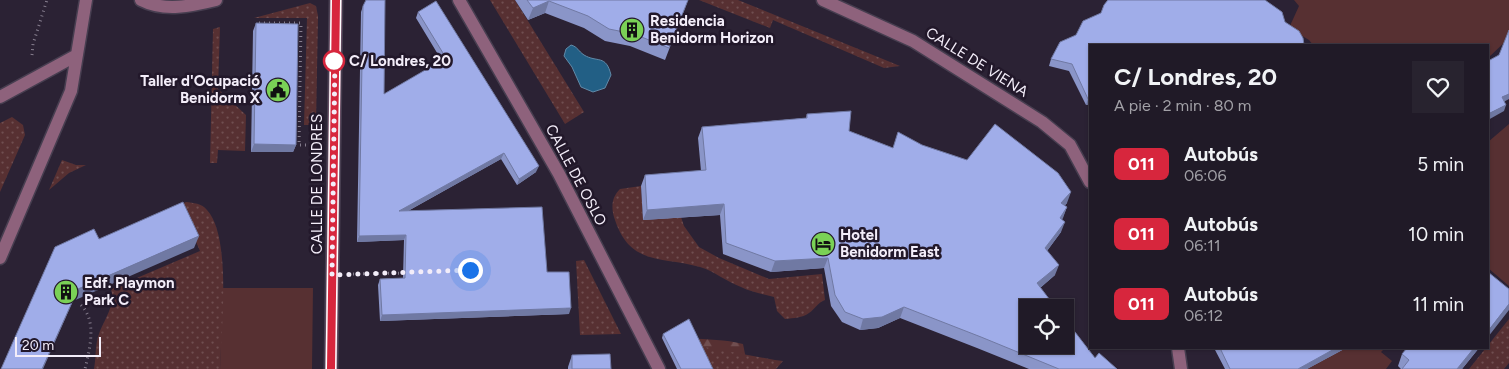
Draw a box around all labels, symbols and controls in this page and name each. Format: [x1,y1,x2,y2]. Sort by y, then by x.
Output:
place label: Residencia Benidorm Horizon [650,12,774,47]
building icon: Residencia Benidorm Horizon [619,17,645,43]
street label: CALLE DE VIENA [923,23,1031,101]
marker: C/ Londres, 20 [323,50,345,72]
place label: C/ Londres, 20 [349,52,451,70]
button: heart [1412,61,1464,113]
text: C/ Londres, 20 [1114,62,1277,91]
place label: Taller d'Ocupació Benidorm X [140,72,261,107]
public building icon: Taller d'Ocupació Benidorm X [265,77,291,103]
text: A pie · 2 min · 80 m [1114,96,1251,115]
street label: CALLE DE LONDRES [308,114,326,254]
street label: CALLE DE OSLO [542,121,610,229]
text: Autobús [1184,143,1258,166]
text: 011 [1128,153,1155,175]
text: 5 min [1417,153,1464,176]
text: 06:06 [1184,166,1227,185]
text: Autobús [1184,213,1258,236]
text: 011 [1128,223,1155,245]
text: 10 min [1408,223,1464,246]
place label: Hotel Benidorm East [840,226,940,261]
hotel icon: Hotel Benidorm East [810,231,836,257]
text: 06:11 [1184,236,1221,255]
your location [458,258,483,283]
place label: Edf. Playmon Park C [84,274,174,309]
building icon: Edf. Playmon Park C [53,279,79,305]
text: Autobús [1184,283,1258,306]
text: 011 [1128,293,1155,315]
text: 11 min [1412,293,1464,316]
map controls [1019,299,1074,354]
button: locate [1019,299,1074,354]
text: 06:12 [1184,306,1223,325]
scale bar [15,334,101,357]
text: 20 m [22,337,54,354]

